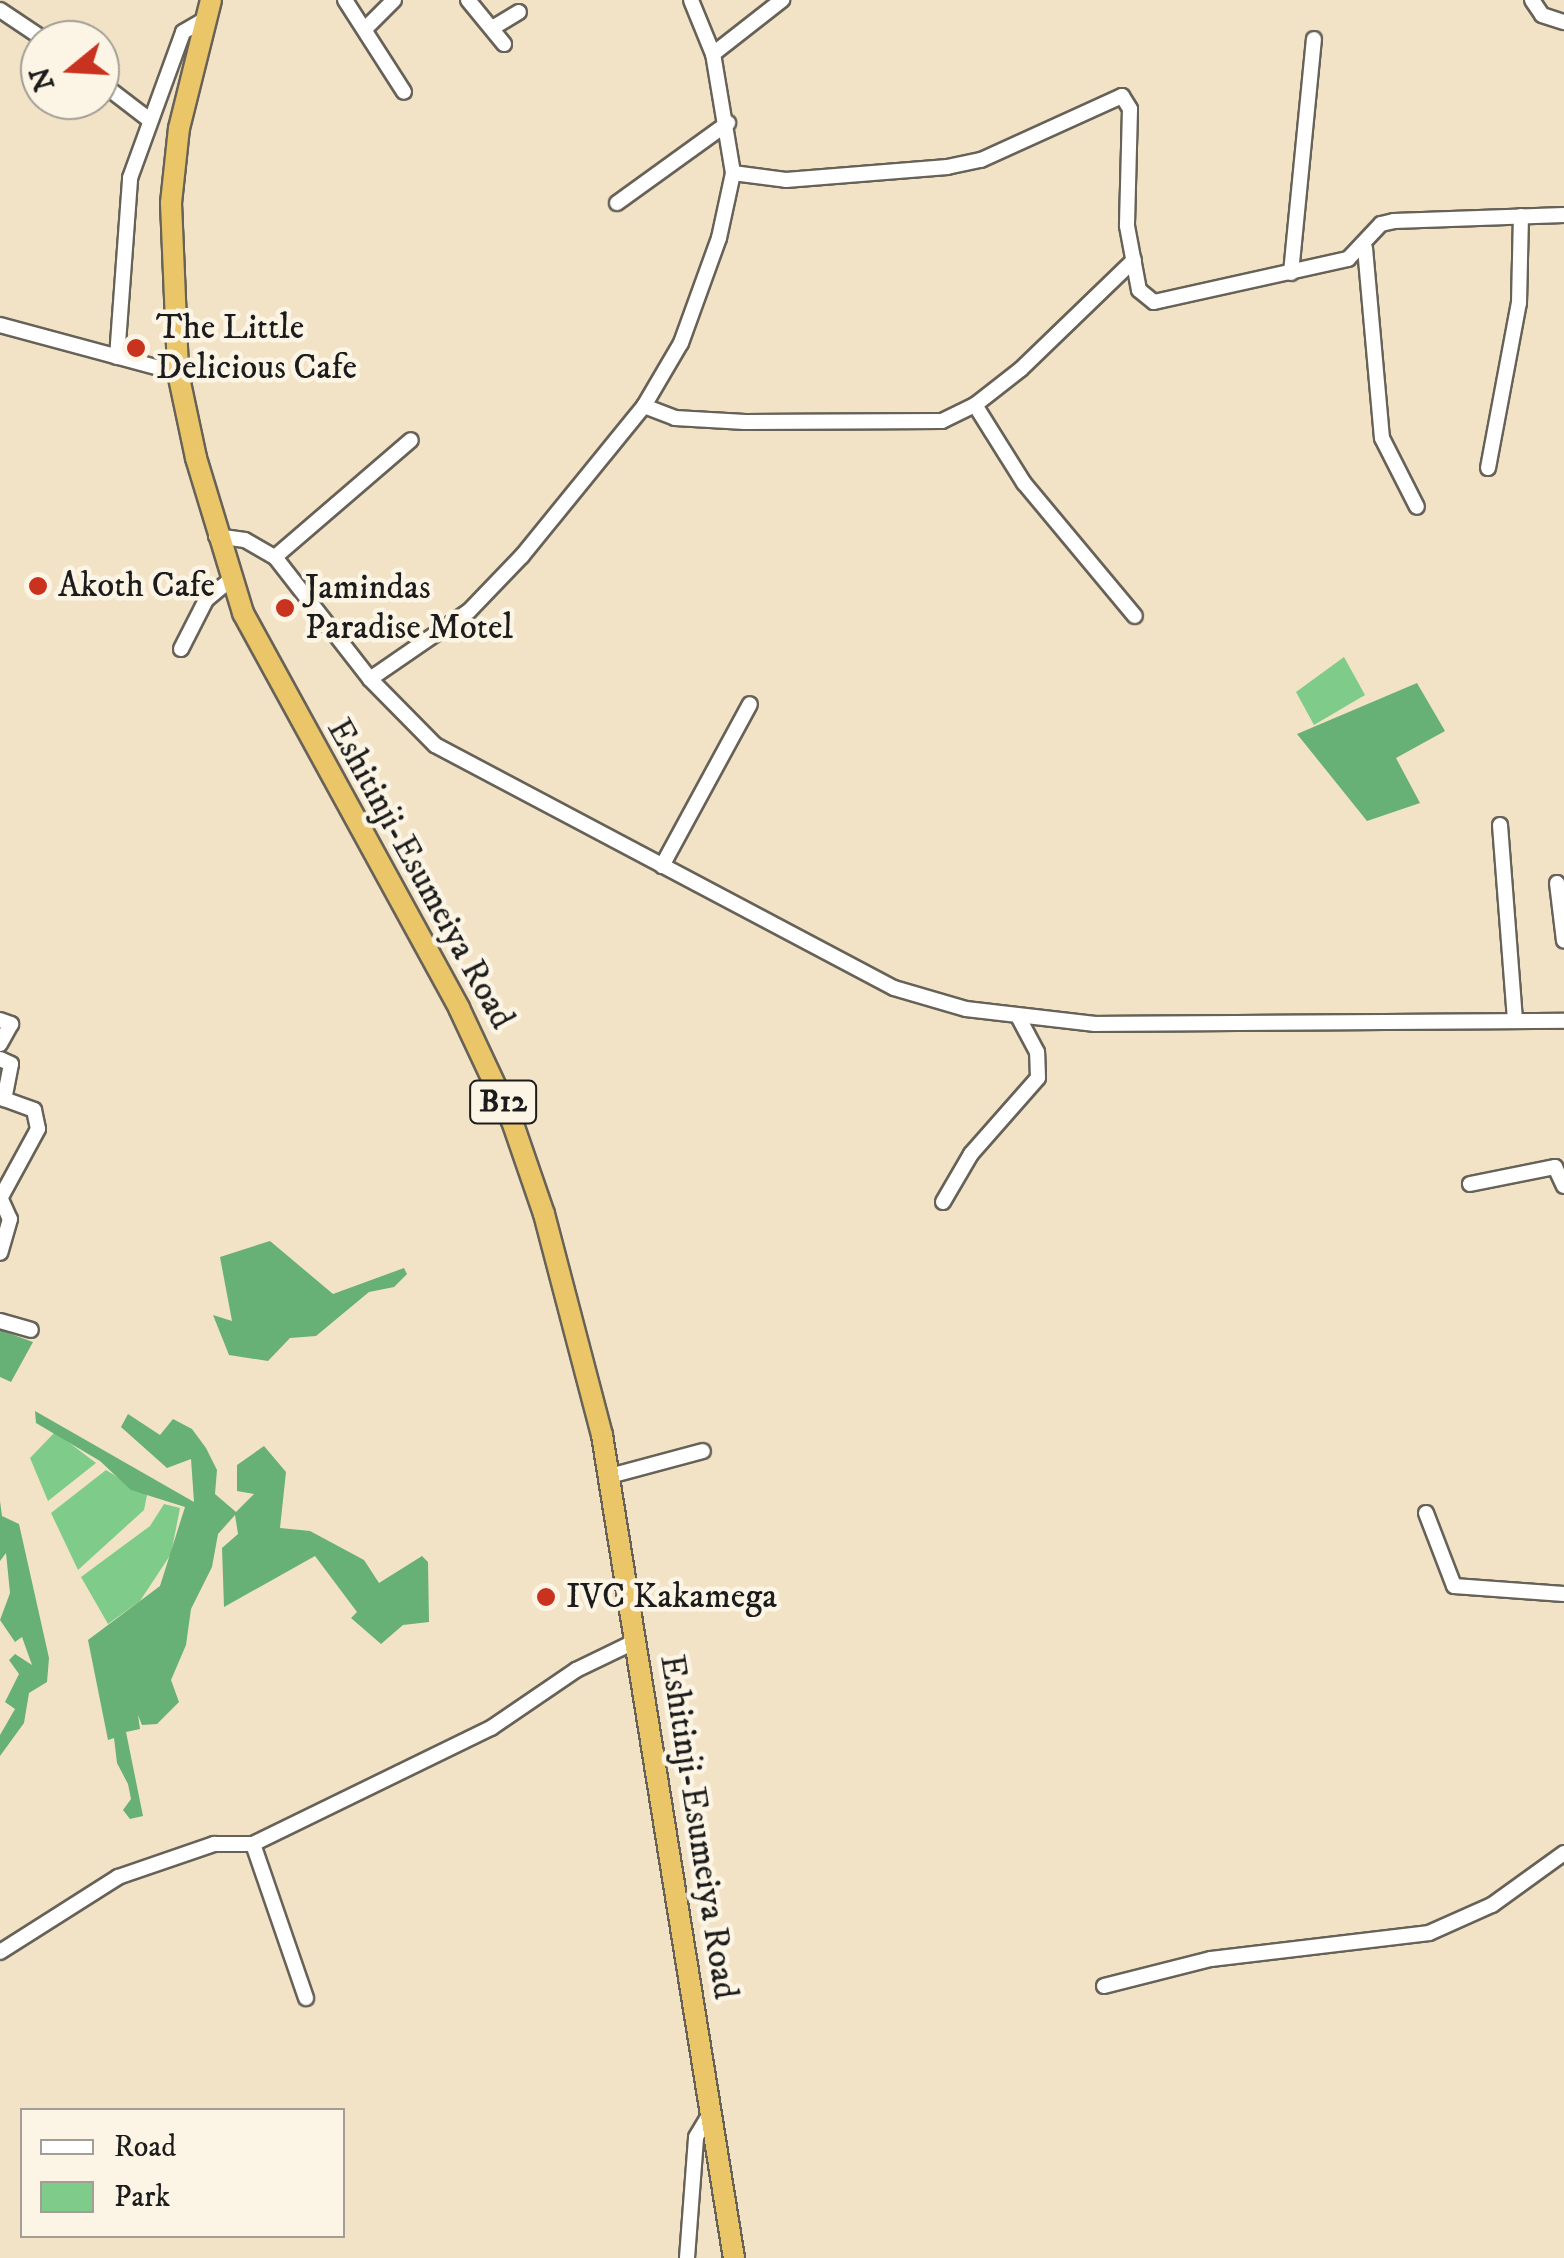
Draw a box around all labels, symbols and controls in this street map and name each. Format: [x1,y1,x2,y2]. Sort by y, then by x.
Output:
north arrow [20,20,120,120]
text: N [23,62,63,95]
place label: The Little Delicious Cafe [156,307,357,389]
marker: The Little Delicious Cafe [125,337,147,359]
place label: Akoth Cafe [58,565,215,607]
place label: Jamindas Paradise Motel [305,567,513,649]
marker: Akoth Cafe [27,575,49,597]
marker: Jamindas Paradise Motel [274,597,296,619]
street label: Eshitinji-Esumeiya Road [317,712,523,1036]
road number: B12 [468,1075,538,1129]
place label: IVC Kakamega [566,1576,777,1618]
marker: IVC Kakamega [535,1586,557,1608]
street label: Eshitinji-Esumeiya Road [650,1652,746,2002]
legend [20,2108,345,2238]
text: Road [114,2129,176,2166]
text: Park [114,2179,170,2216]

